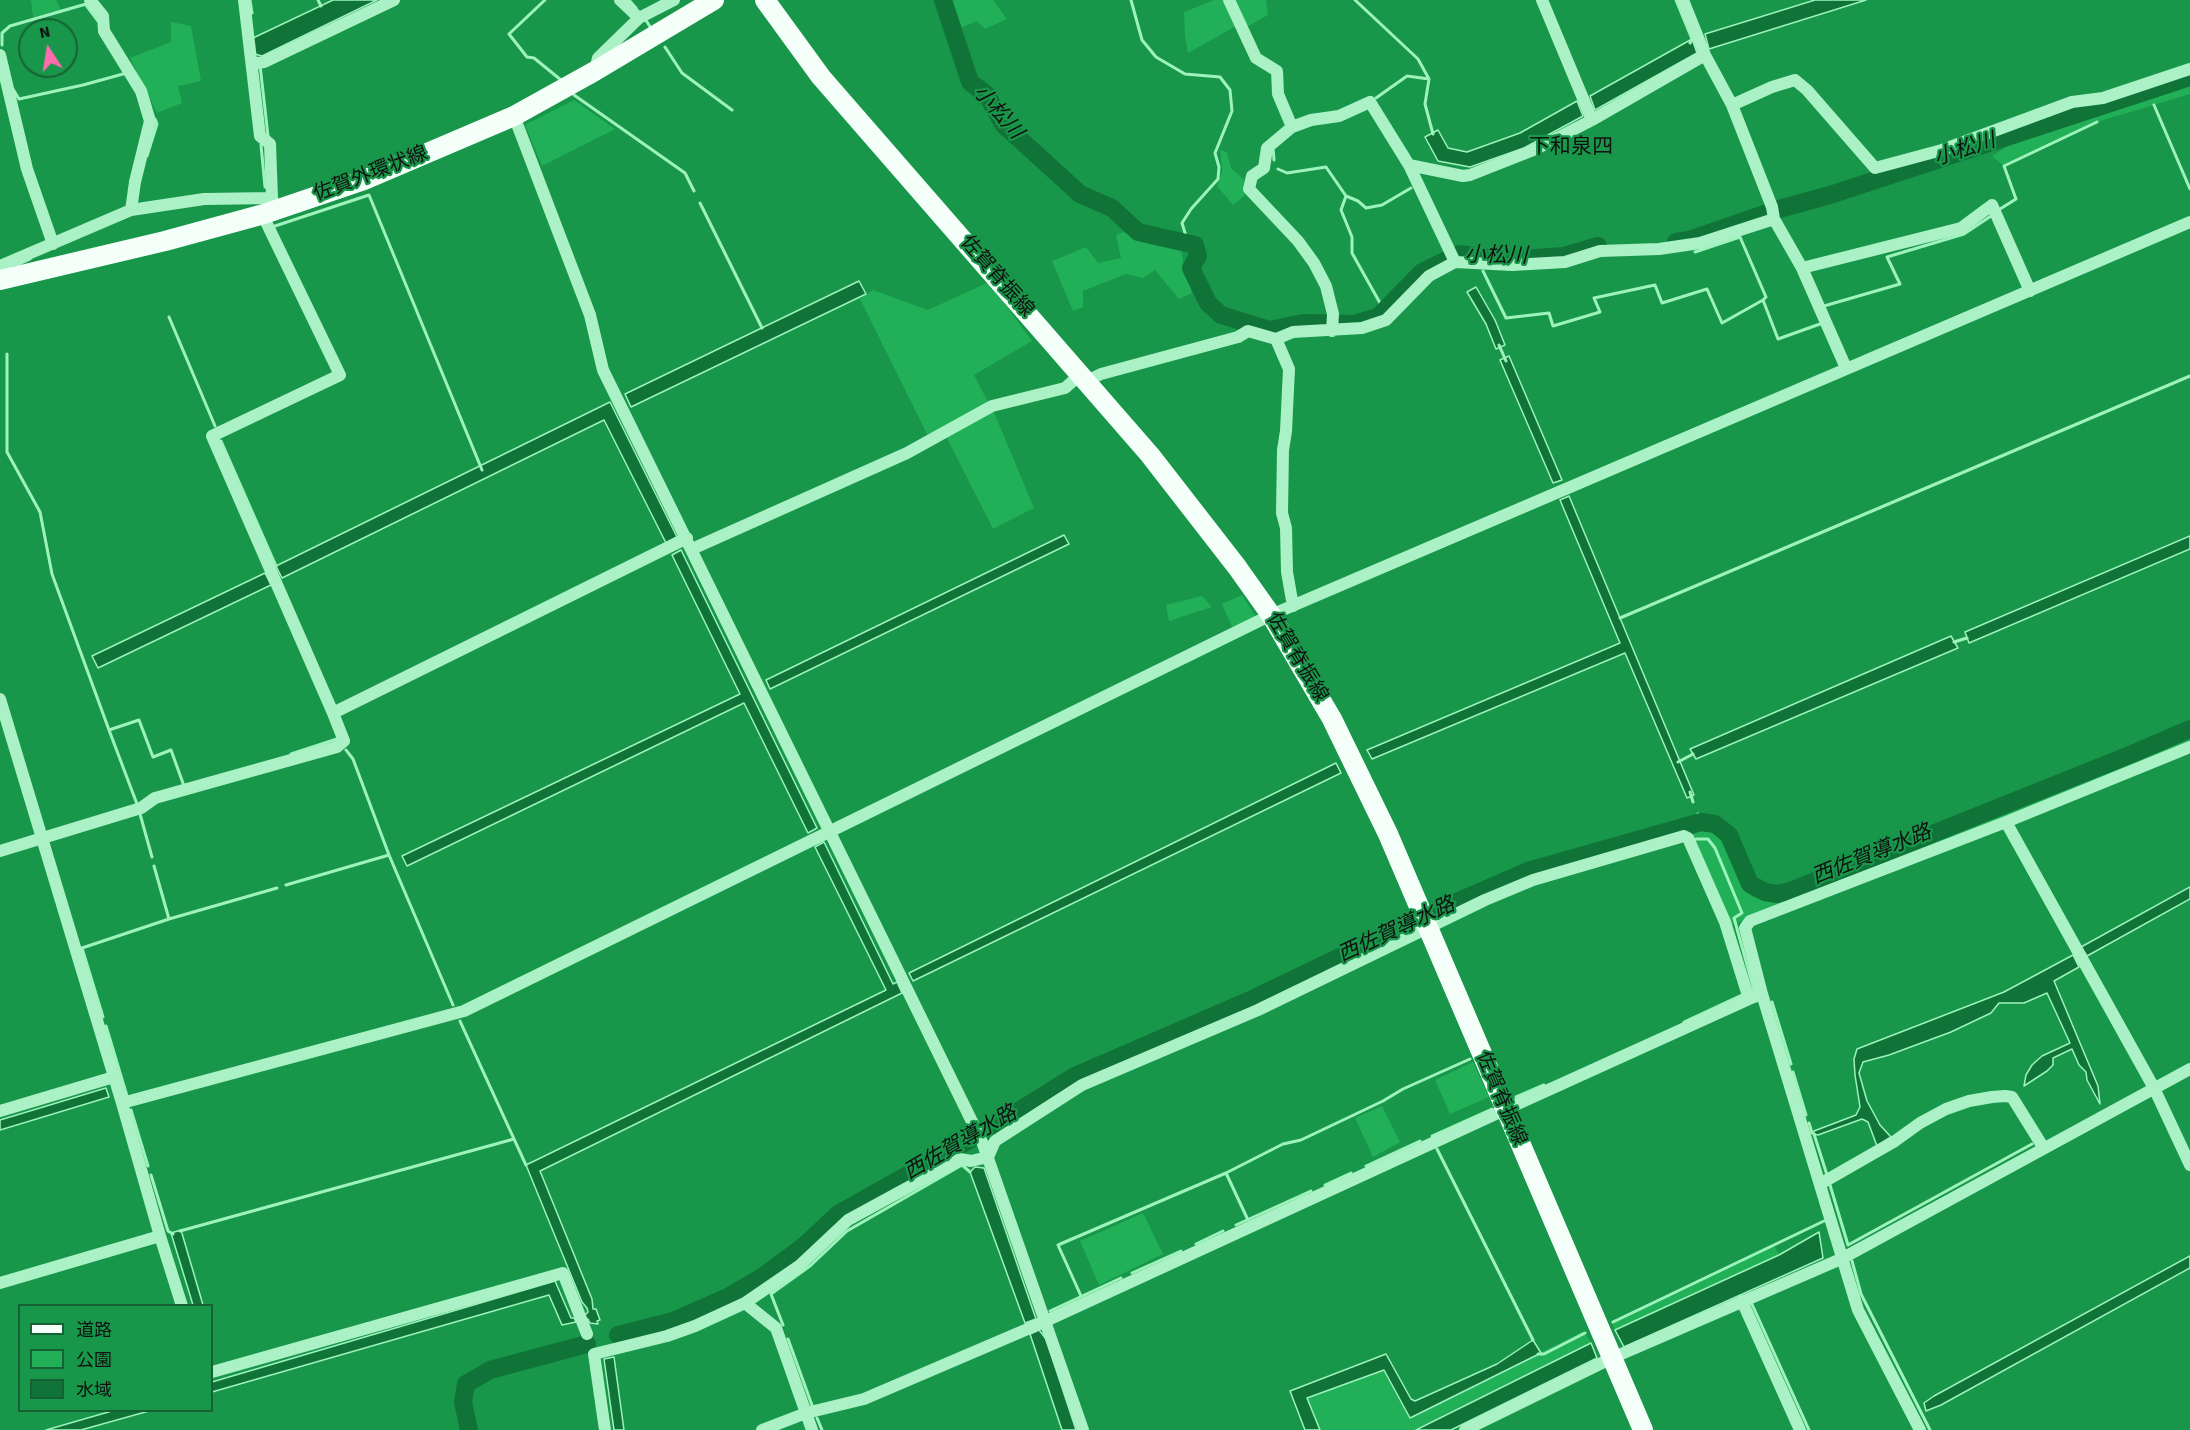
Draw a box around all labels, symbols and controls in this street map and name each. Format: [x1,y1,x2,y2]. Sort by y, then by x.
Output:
north arrow [18,18,78,78]
text: N [37,20,52,44]
water label: 小松川 [967,81,1027,145]
water label: 小松川 [1931,129,1999,173]
district label: 下和泉四 [1529,135,1613,161]
street label: 佐賀外環状線 [311,142,431,208]
street label: 佐賀脊振線 [954,231,1038,323]
water label: 小松川 [1464,244,1528,270]
street label: 佐賀脊振線 [1260,609,1332,707]
water label: 西佐賀導水路 [1809,821,1935,891]
water label: 西佐賀導水路 [1335,893,1459,969]
street label: 佐賀脊振線 [1469,1048,1531,1150]
water label: 西佐賀導水路 [900,1102,1022,1186]
legend [18,1304,213,1412]
text: 道路 [76,1318,112,1343]
text: 公園 [76,1348,112,1373]
text: 水域 [76,1378,112,1403]

